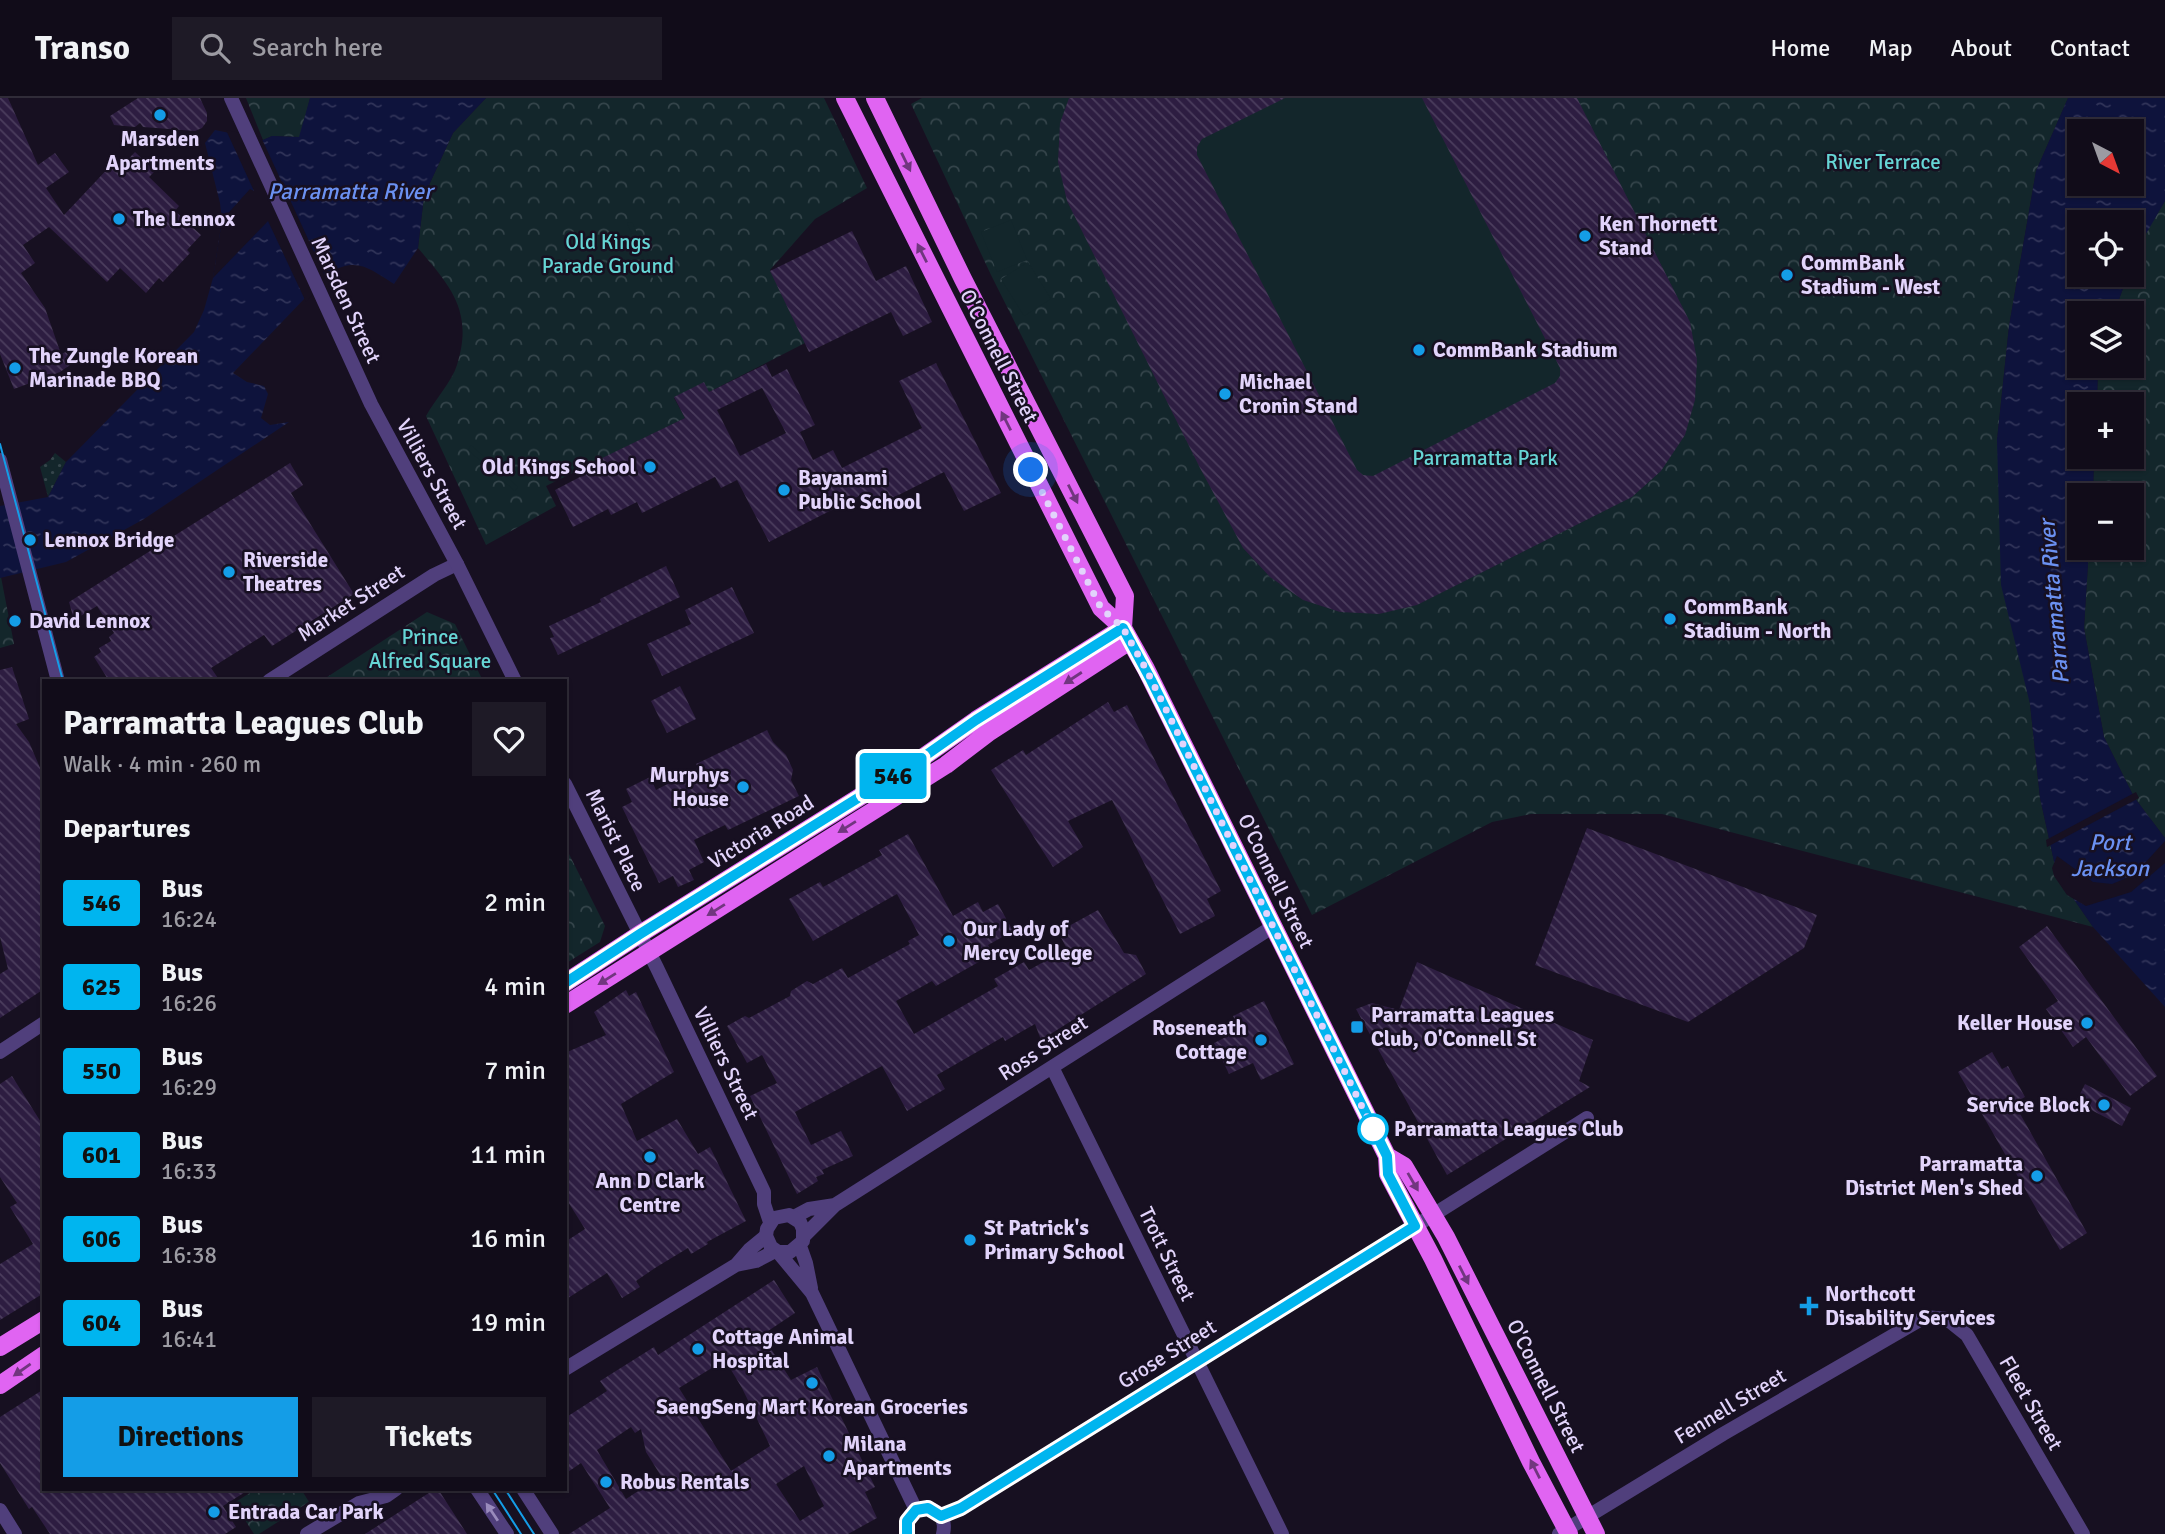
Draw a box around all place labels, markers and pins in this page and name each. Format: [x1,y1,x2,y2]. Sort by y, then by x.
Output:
marker: Marsden Apartments [152,107,168,123]
place label: Marsden Apartments [106,126,214,176]
place label: The Lennox [133,206,236,232]
marker: The Lennox [111,211,127,227]
place label: Ken Thornett Stand [1599,211,1718,261]
marker: Ken Thornett Stand [1577,228,1593,244]
place label: CommBank Stadium - West [1801,250,1940,300]
marker: CommBank Stadium - West [1779,267,1795,283]
place label: CommBank Stadium [1433,337,1618,363]
marker: CommBank Stadium [1411,342,1427,358]
place label: The Zungle Korean Marinade BBQ [29,343,198,393]
marker: The Zungle Korean Marinade BBQ [7,360,23,376]
place label: Michael Cronin Stand [1239,369,1358,419]
marker: Michael Cronin Stand [1217,386,1233,402]
place label: Old Kings School [482,454,636,480]
marker: Old Kings School [642,459,658,475]
place label: Bayanami Public School [798,465,922,515]
marker: Bayanami Public School [776,482,792,498]
place label: Lennox Bridge [44,527,174,553]
marker: Lennox Bridge [22,532,38,548]
place label: Riverside Theatres [243,547,328,597]
marker: Riverside Theatres [221,564,237,580]
place label: CommBank Stadium - North [1684,594,1831,644]
place label: David Lennox [29,608,151,634]
marker: CommBank Stadium - North [1662,611,1678,627]
marker: David Lennox [7,613,23,629]
place label: Murphys House [649,762,729,812]
marker: Murphys House [735,779,751,795]
place label: Our Lady of Mercy College [963,916,1092,966]
marker: Our Lady of Mercy College [941,933,957,949]
place label: Parramatta Leagues Club, O'Connell St [1371,1002,1554,1052]
place label: Keller House [1957,1010,2073,1036]
place label: Roseneath Cottage [1152,1015,1247,1065]
marker: Keller House [2079,1015,2095,1031]
marker: Parramatta Leagues Club, O'Connell St [1349,1019,1365,1035]
marker: Roseneath Cottage [1253,1032,1269,1048]
place label: Service Block [1967,1092,2090,1118]
marker: Service Block [2096,1097,2112,1113]
marker: Parramatta Leagues Club [1358,1114,1388,1144]
place label: Parramatta Leagues Club [1394,1116,1624,1142]
marker: Ann D Clark Centre [642,1149,658,1165]
place label: Parramatta District Men's Shed [1845,1151,2023,1201]
place label: Ann D Clark Centre [595,1168,705,1218]
marker: Parramatta District Men's Shed [2029,1168,2045,1184]
place label: St Patrick's Primary School [984,1215,1125,1265]
marker: St Patrick's Primary School [962,1232,978,1248]
place label: Northcott Disability Services [1825,1281,1995,1331]
marker: Northcott Disability Services [1799,1296,1819,1316]
place label: Cottage Animal Hospital [712,1324,854,1374]
marker: Cottage Animal Hospital [690,1341,706,1357]
marker: SaengSeng Mart Korean Groceries [804,1375,820,1391]
place label: SaengSeng Mart Korean Groceries [656,1394,968,1420]
place label: Milana Apartments [843,1431,952,1481]
marker: Milana Apartments [821,1448,837,1464]
place label: Robus Rentals [620,1469,749,1495]
marker: Robus Rentals [598,1474,614,1490]
place label: Entrada Car Park [228,1499,383,1525]
marker: Entrada Car Park [206,1504,222,1520]

